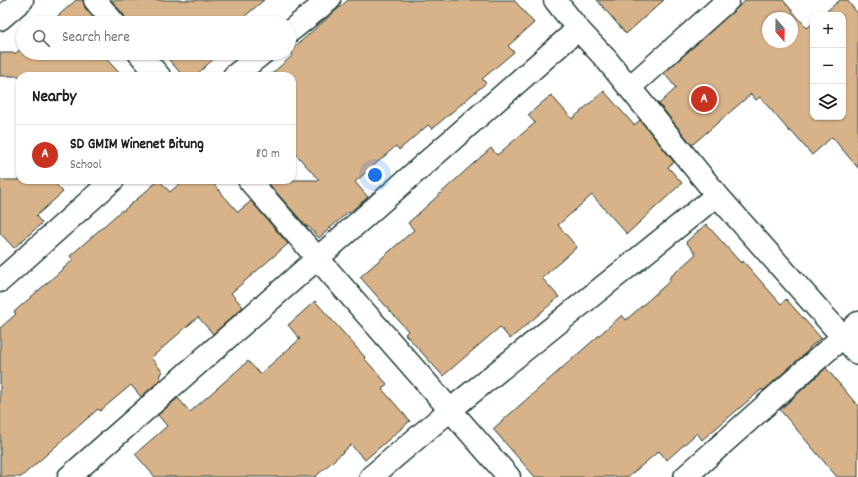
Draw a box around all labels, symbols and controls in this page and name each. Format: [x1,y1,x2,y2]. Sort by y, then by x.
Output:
north arrow [762,12,798,48]
map controls [810,12,846,120]
button: + [810,12,846,48]
search box [16,16,296,60]
icon: search [30,27,52,49]
text: Search here [62,27,130,49]
button: − [810,48,846,84]
pin: A [691,84,717,114]
button: layers [810,84,846,120]
text: Nearby [32,86,76,110]
text: SD GMIM Winenet Bitung [70,134,204,156]
text: A [41,145,49,164]
text: 80 m [256,145,280,164]
text: School [70,156,102,175]
your location [365,165,385,185]

